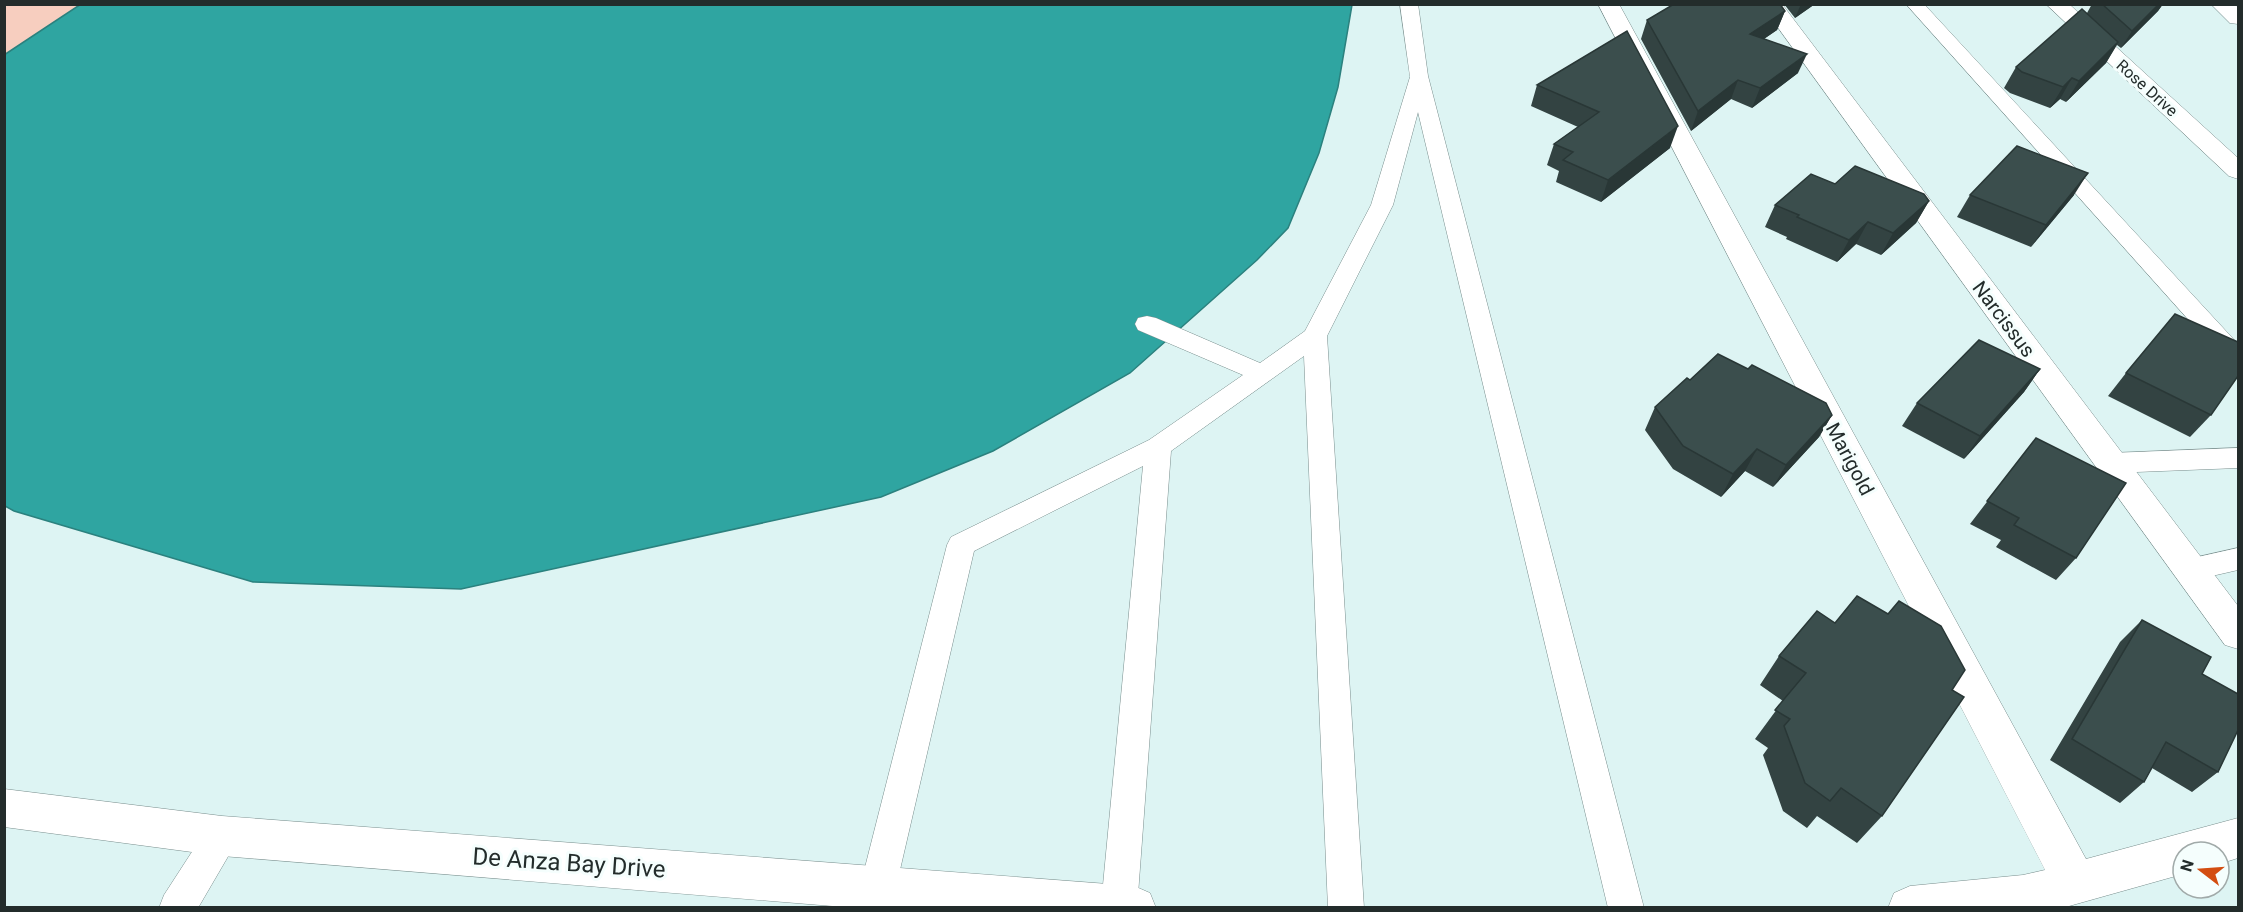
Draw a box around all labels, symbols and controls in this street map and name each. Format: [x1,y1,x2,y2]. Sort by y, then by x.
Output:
street label: Rose Drive [2113,56,2181,120]
street label: Narcissus [1968,276,2040,362]
street label: Marigold [1821,419,1879,499]
north arrow [2171,840,2231,900]
street label: De Anza Bay Drive [472,842,666,884]
text: N [2176,858,2198,874]

